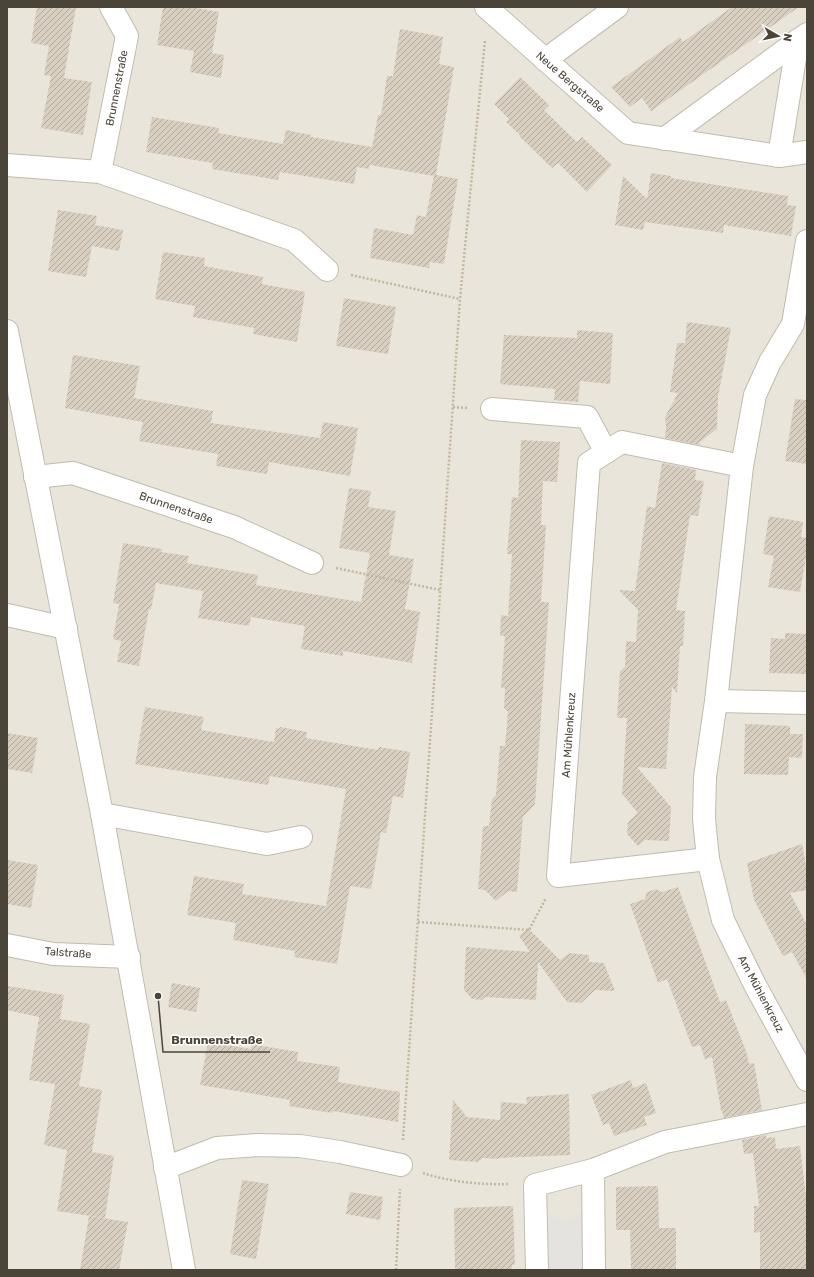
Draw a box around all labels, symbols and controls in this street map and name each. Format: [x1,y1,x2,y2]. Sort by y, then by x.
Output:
north arrow [758,16,798,56]
text: N [780,33,794,42]
street label: Brunnenstraße [103,49,131,127]
street label: Neue Bergstraße [533,49,607,115]
street label: Brunnenstraße [137,489,215,527]
street label: Am Mühlenkreuz [560,691,578,778]
street label: Talstraße [44,945,92,961]
street label: Am Mühlenkreuz [735,953,787,1035]
callout: Brunnenstraße [163,1028,270,1052]
text: Brunnenstraße [171,1033,263,1047]

